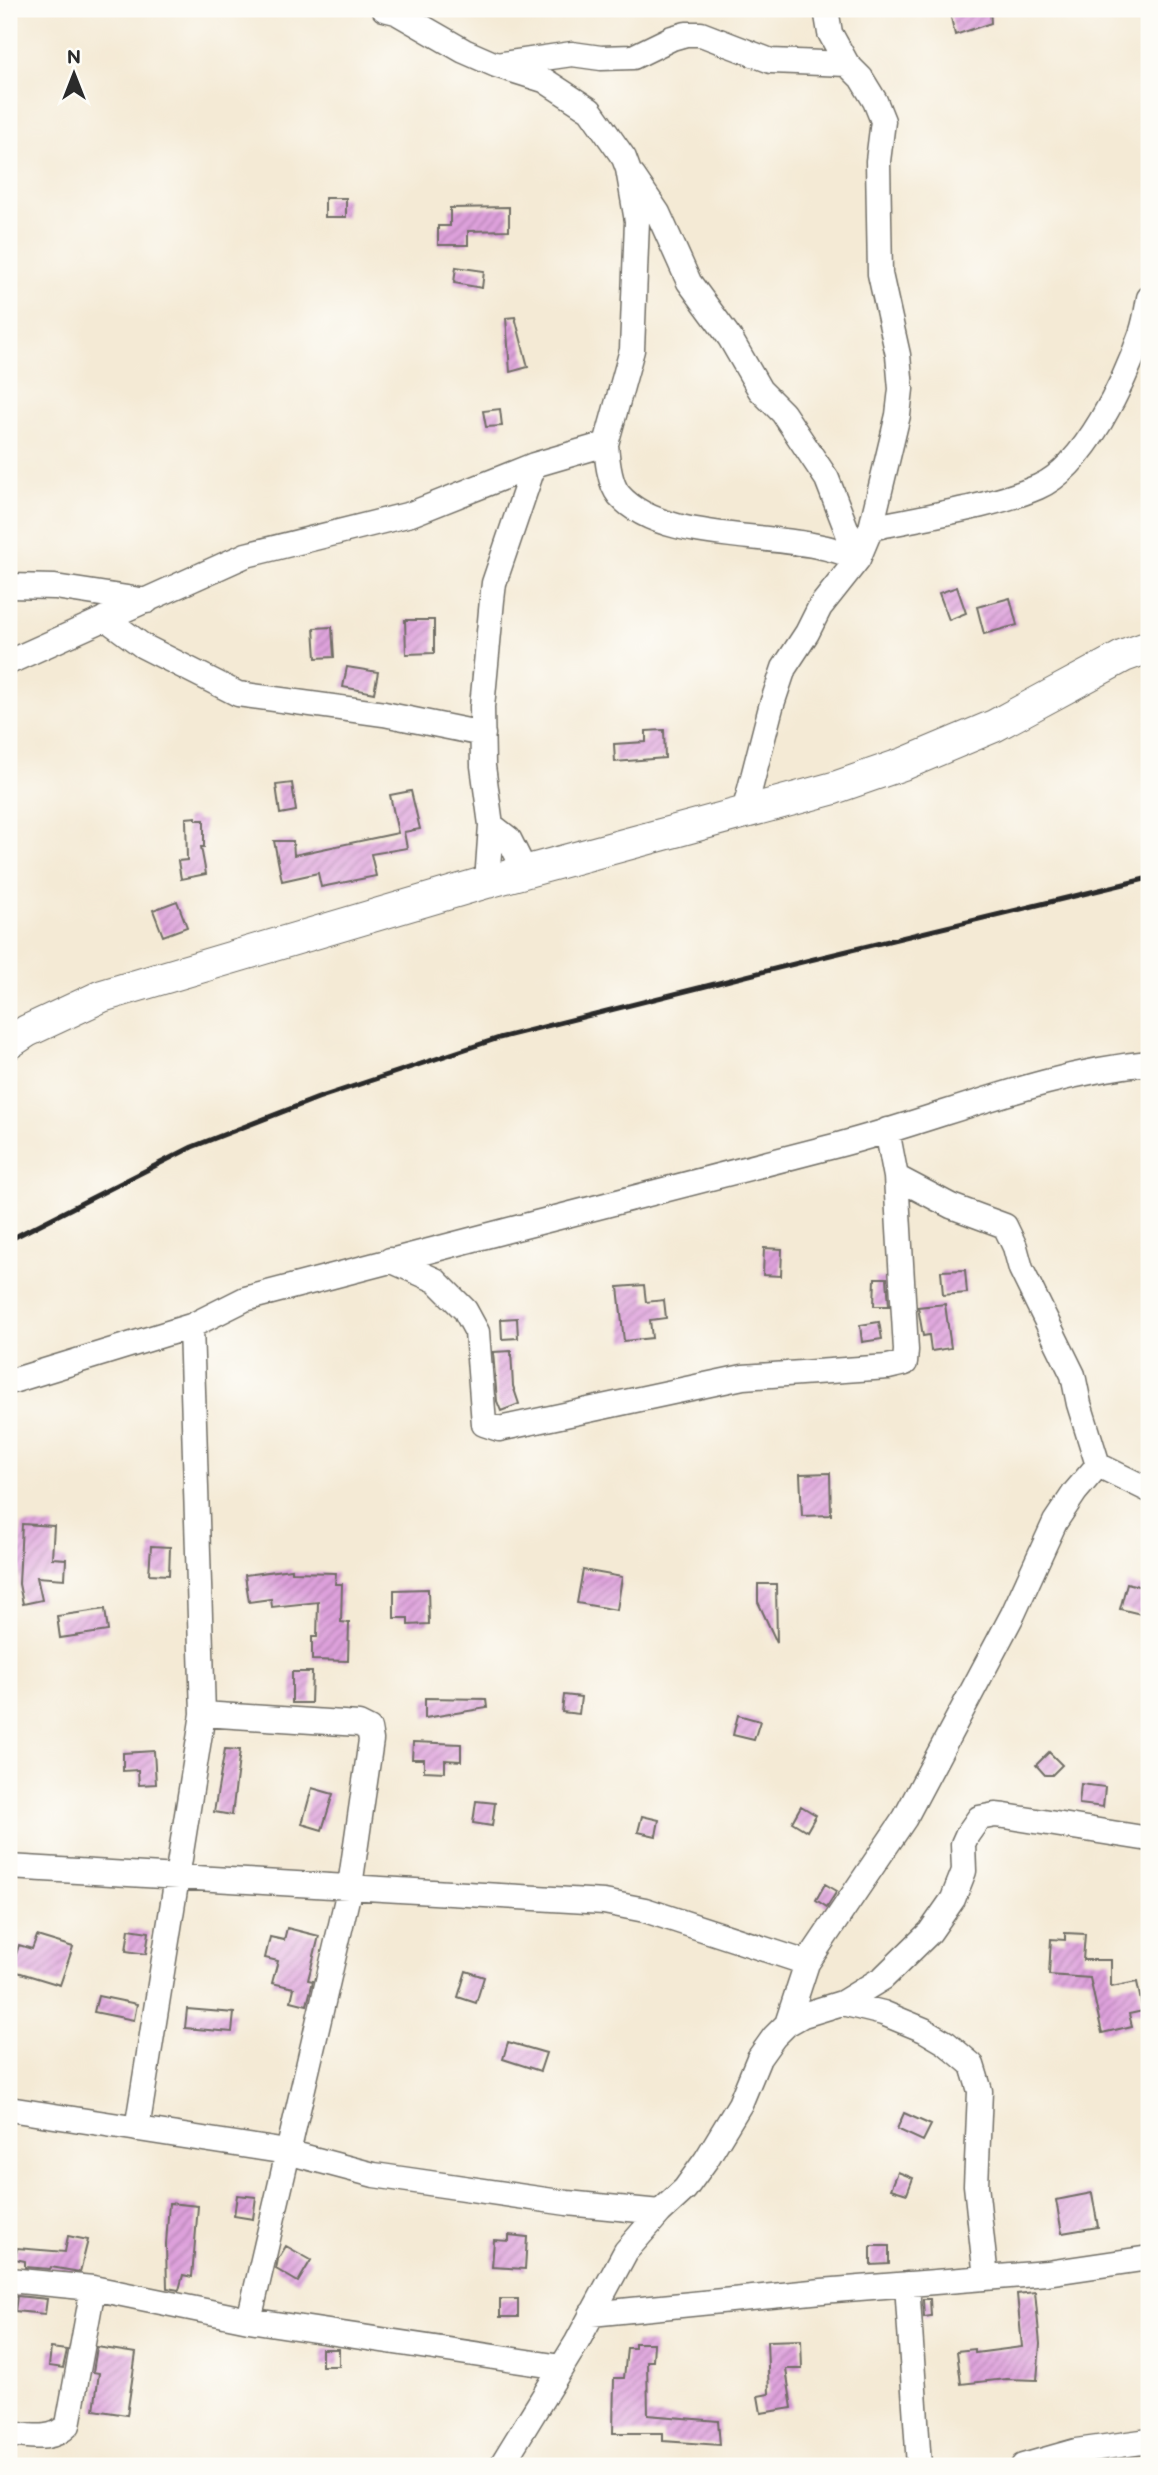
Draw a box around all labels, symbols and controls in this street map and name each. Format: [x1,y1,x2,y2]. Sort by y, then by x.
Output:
north arrow [38,38,108,108]
text: N [67,47,81,70]

